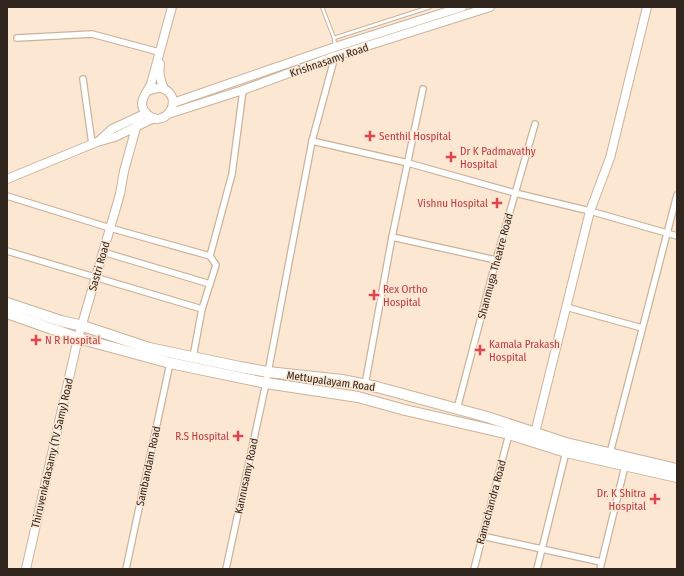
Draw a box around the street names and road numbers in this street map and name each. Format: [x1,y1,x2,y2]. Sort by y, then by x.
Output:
street label: Krishnasamy Road [288,41,370,80]
street label: Shanmuga Theatre Road [475,212,516,321]
street label: Sastri Road [86,240,113,292]
street label: Mettupalayam Road [286,369,376,394]
street label: Thiruvenkatasamy (TV Samy) Road [29,377,76,529]
street label: Sambandam Road [134,425,163,507]
street label: Kannusamy Road [232,437,261,515]
street label: Ramachandra Road [474,458,509,546]

